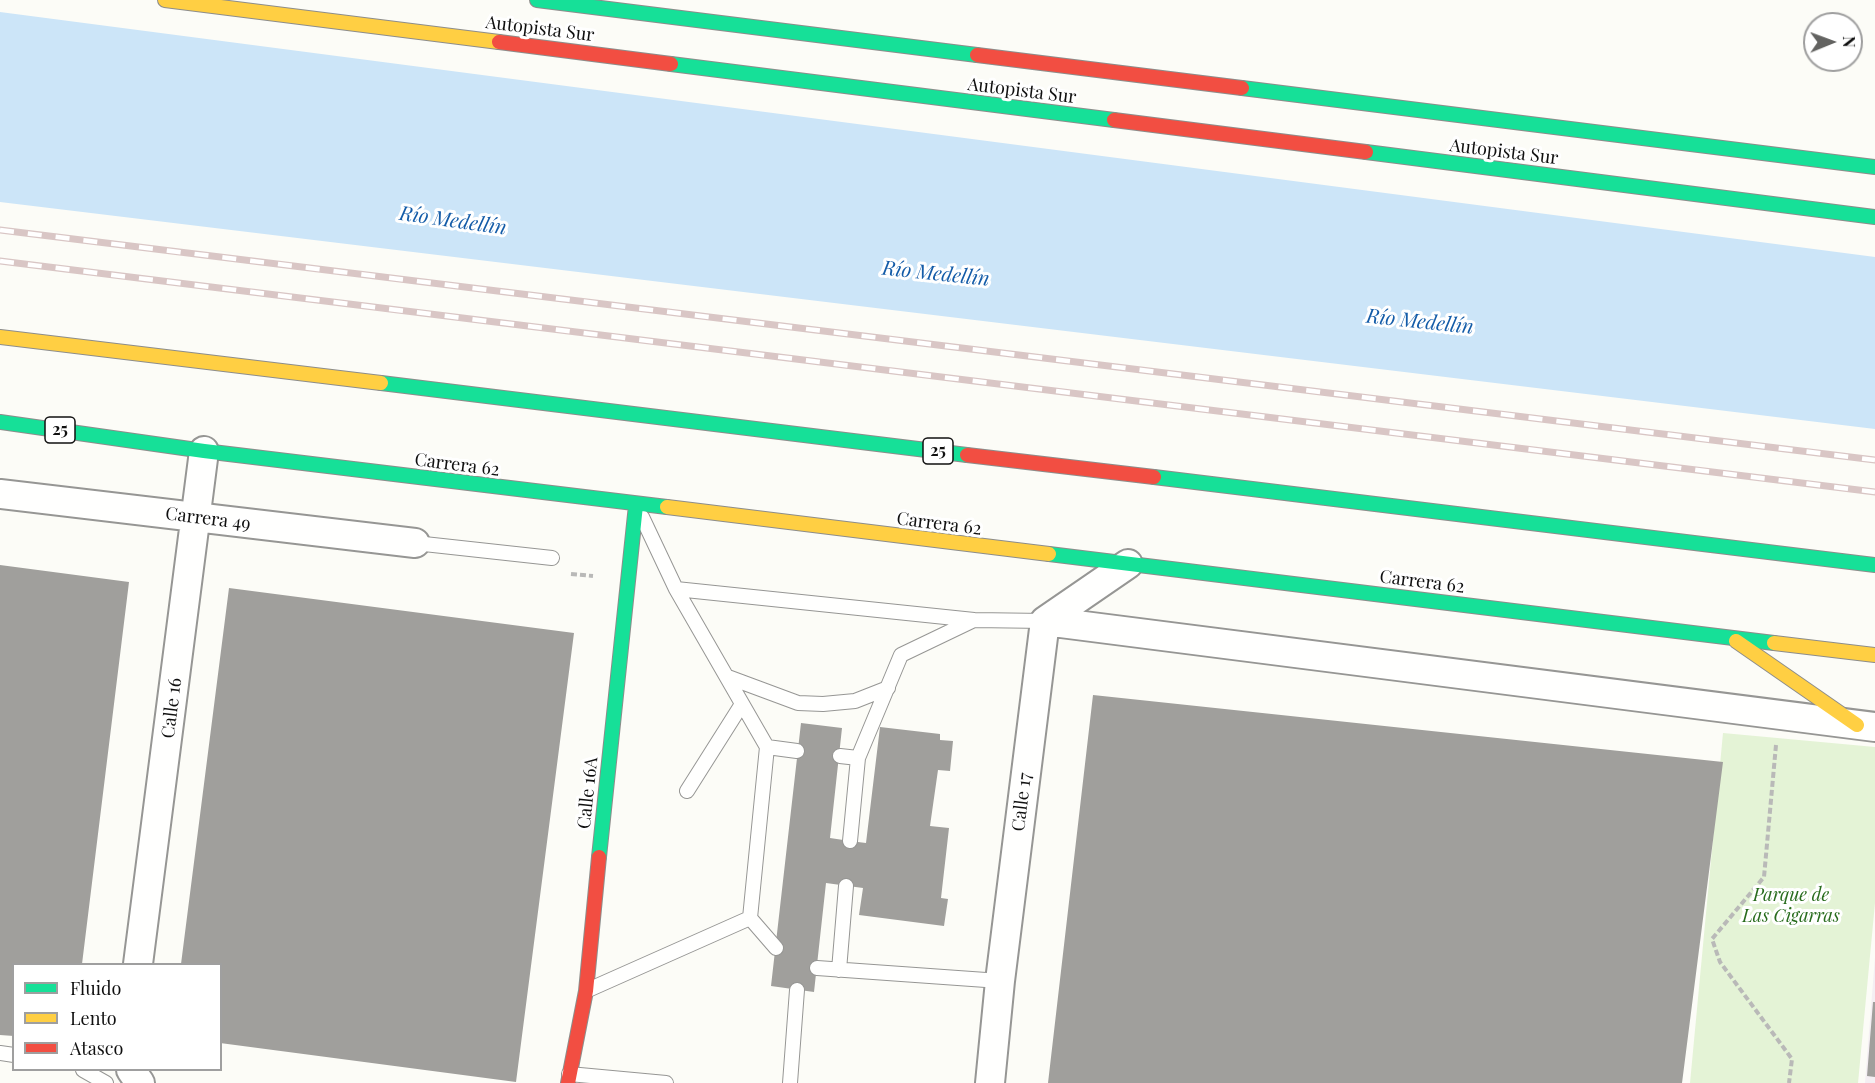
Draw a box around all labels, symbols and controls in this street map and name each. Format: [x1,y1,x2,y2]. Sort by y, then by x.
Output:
street label: Autopista Sur [484,12,596,46]
north arrow [1803,12,1863,72]
text: N [1839,36,1860,48]
street label: Autopista Sur [966,74,1078,108]
street label: Autopista Sur [1448,135,1560,169]
water label: Río Medellín [398,202,508,240]
water label: Río Medellín [881,256,991,292]
water label: Río Medellín [1365,304,1475,340]
road number: 25 [45,417,75,443]
road number: 25 [923,438,953,464]
street label: Carrera 62 [413,449,501,481]
street label: Carrera 49 [164,503,252,535]
street label: Carrera 62 [895,508,983,540]
street label: Carrera 62 [1378,566,1466,598]
street label: Calle 16 [158,676,186,740]
street label: Calle 16A [573,756,603,830]
street label: Calle 17 [1008,771,1036,833]
park label: Parque de Las Cigarras [1742,884,1840,926]
legend [12,963,222,1071]
text: Fluido [70,976,121,1000]
text: Lento [70,1006,117,1030]
text: Atasco [70,1036,123,1060]

